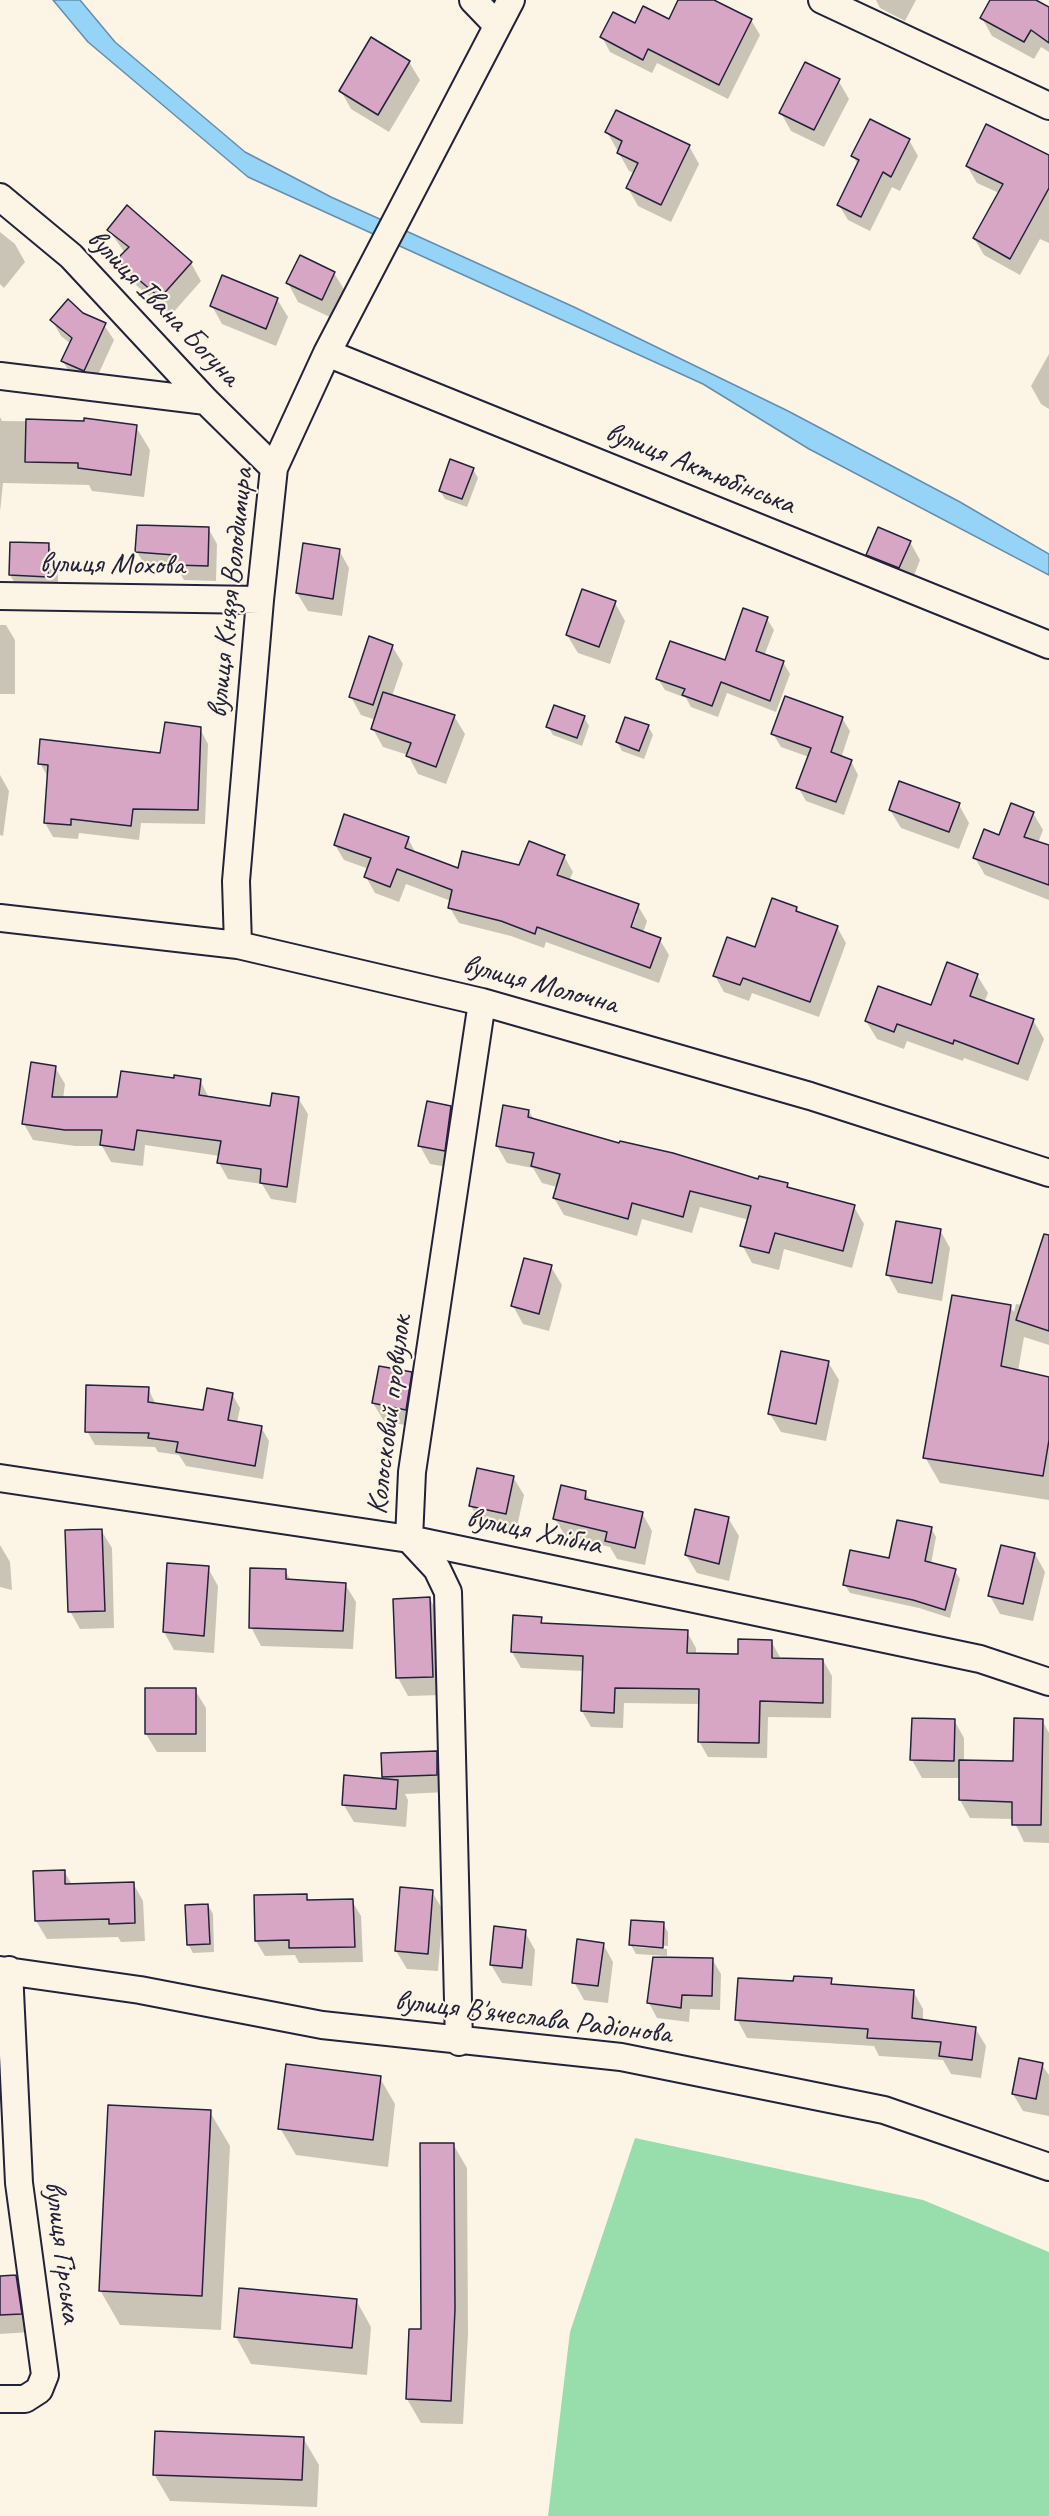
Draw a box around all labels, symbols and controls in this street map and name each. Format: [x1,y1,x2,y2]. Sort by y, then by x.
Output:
street label: вулиця Івана Богуна [79,222,247,394]
street label: вулиця Актюбінська [600,415,800,523]
street label: вулиця Князя Володимира [200,466,262,720]
street label: вулиця Мохова [39,546,185,584]
street label: вулиця Молочна [459,947,621,1023]
street label: Колосковий провулок [360,1314,420,1516]
street label: вулиця Хлібна [463,1500,605,1564]
street label: вулиця В'ячеслава Радіонова [393,1983,673,2053]
street label: вулиця Гірська [35,2179,89,2325]

